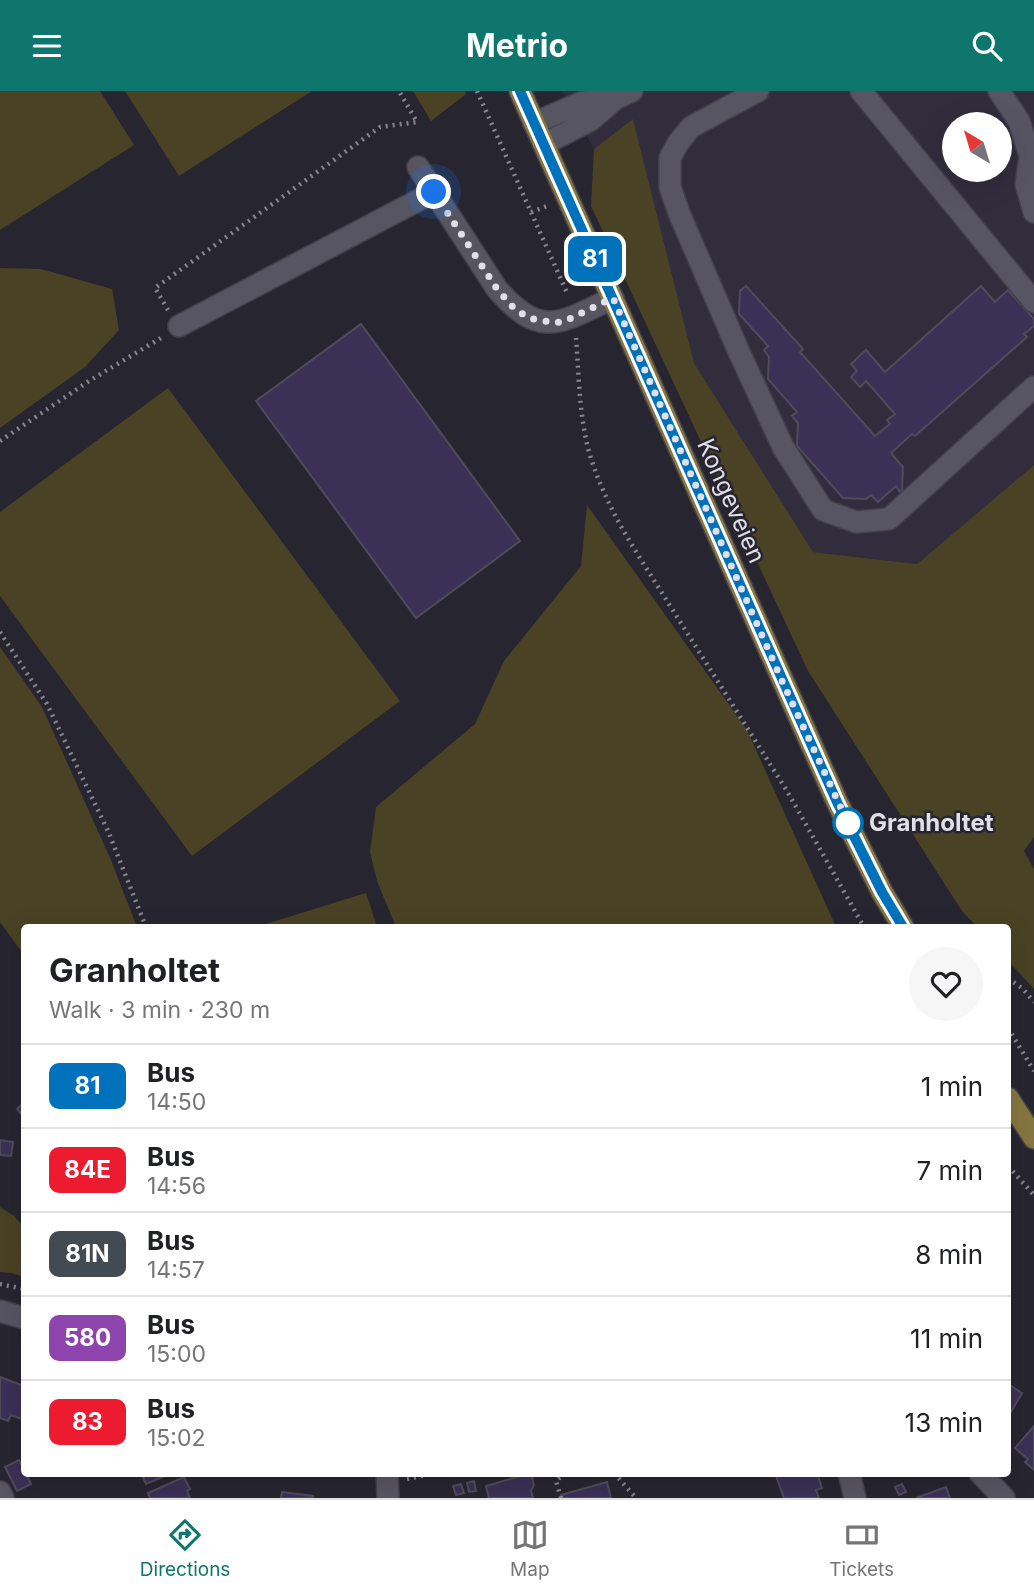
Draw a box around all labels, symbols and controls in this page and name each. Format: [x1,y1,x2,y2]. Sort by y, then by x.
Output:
text: Metrio [466,26,568,65]
icon: menu [28,27,66,65]
icon: search [968,27,1006,65]
north arrow [942,112,1012,182]
map controls [942,112,1012,182]
your location [416,174,451,209]
line badge: 81 [564,236,626,282]
text: 81 [582,244,608,273]
street label: Kongeveien [691,434,772,567]
marker: Granholtet [833,808,863,838]
place label: Granholtet [869,808,994,837]
button: heart [909,947,983,1021]
text: Granholtet [49,950,220,990]
text: Walk · 3 min · 230 m [49,996,270,1024]
text: Bus [147,1057,195,1088]
text: 81 [75,1071,100,1100]
text: 1 min [921,1071,983,1102]
text: 14:50 [147,1088,206,1116]
text: Bus [147,1141,195,1172]
text: 84E [64,1155,111,1184]
text: 7 min [917,1155,983,1186]
text: 14:56 [147,1172,206,1200]
text: Bus [147,1225,195,1256]
text: 81N [65,1239,110,1268]
text: 8 min [915,1239,983,1270]
text: 14:57 [147,1256,205,1284]
text: Bus [147,1309,195,1340]
text: 580 [64,1323,111,1352]
text: 11 min [910,1323,983,1354]
text: 15:00 [147,1340,206,1368]
text: Bus [147,1393,195,1424]
text: 83 [72,1407,103,1436]
text: 13 min [905,1407,983,1438]
text: 15:02 [147,1424,206,1452]
tab: Directions [140,1516,230,1581]
tab: Map [510,1516,550,1581]
tab: Tickets [829,1516,894,1581]

